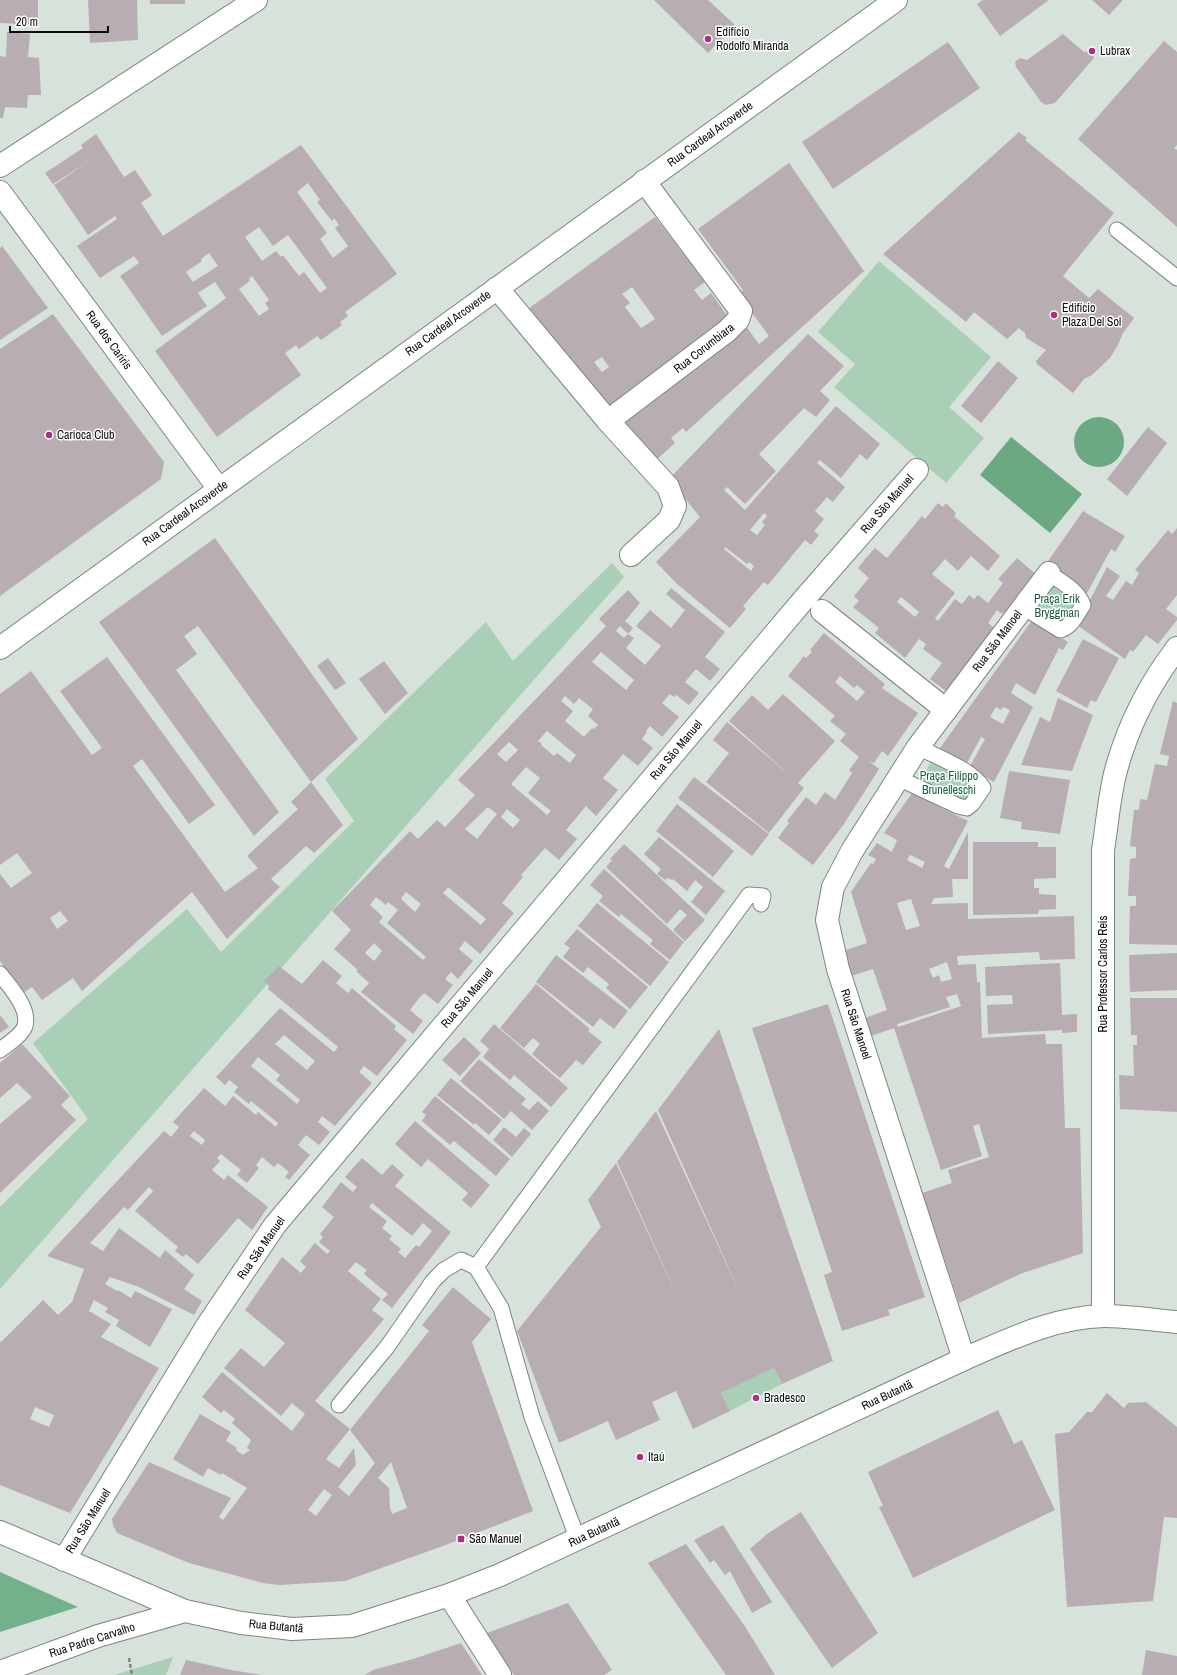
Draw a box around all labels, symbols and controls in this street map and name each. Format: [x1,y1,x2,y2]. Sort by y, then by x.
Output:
scale bar [10,8,108,34]
text: 20 m [16,14,38,30]
place label: Edifício Rodolfo Miranda [716,24,789,54]
marker: Edifício Rodolfo Miranda [703,34,713,44]
place label: Lubrax [1100,43,1130,59]
marker: Lubrax [1087,46,1097,56]
street label: Rua Cardeal Arcoverde [664,97,756,171]
street label: Rua Cardeal Arcoverde [402,286,494,360]
place label: Edifício Plaza Del Sol [1062,300,1121,330]
street label: Rua dos Cariris [82,307,136,373]
marker: Edifício Plaza Del Sol [1049,310,1059,320]
street label: Rua Corumbiara [670,319,738,377]
place label: Carioca Club [57,427,114,443]
marker: Carioca Club [44,430,54,440]
street label: Rua São Manuel [857,471,917,537]
street label: Rua Cardeal Arcoverde [139,476,231,550]
park label: Praça Erik Bryggman [1034,591,1080,621]
street label: Rua São Manoel [969,607,1025,675]
street label: Rua São Manuel [646,717,706,783]
park label: Praça Filippo Brunelleschi [920,768,978,798]
street label: Rua Professor Carlos Reis [1095,915,1111,1033]
street label: Rua São Manuel [437,965,497,1031]
street label: Rua São Manoel [837,987,875,1061]
street label: Rua São Manuel [233,1213,289,1283]
street label: Rua Butantã [859,1376,916,1414]
place label: Bradesco [764,1390,806,1406]
marker: Bradesco [751,1393,761,1403]
place label: Itaú [648,1449,664,1465]
marker: Itaú [635,1452,645,1462]
street label: Rua São Manuel [62,1486,114,1556]
street label: Rua Butantã [566,1513,623,1551]
place label: São Manuel [469,1531,522,1547]
marker: São Manuel [456,1534,466,1544]
street label: Rua Butantã [248,1616,304,1636]
street label: Rua Padre Carvalho [47,1619,137,1661]

